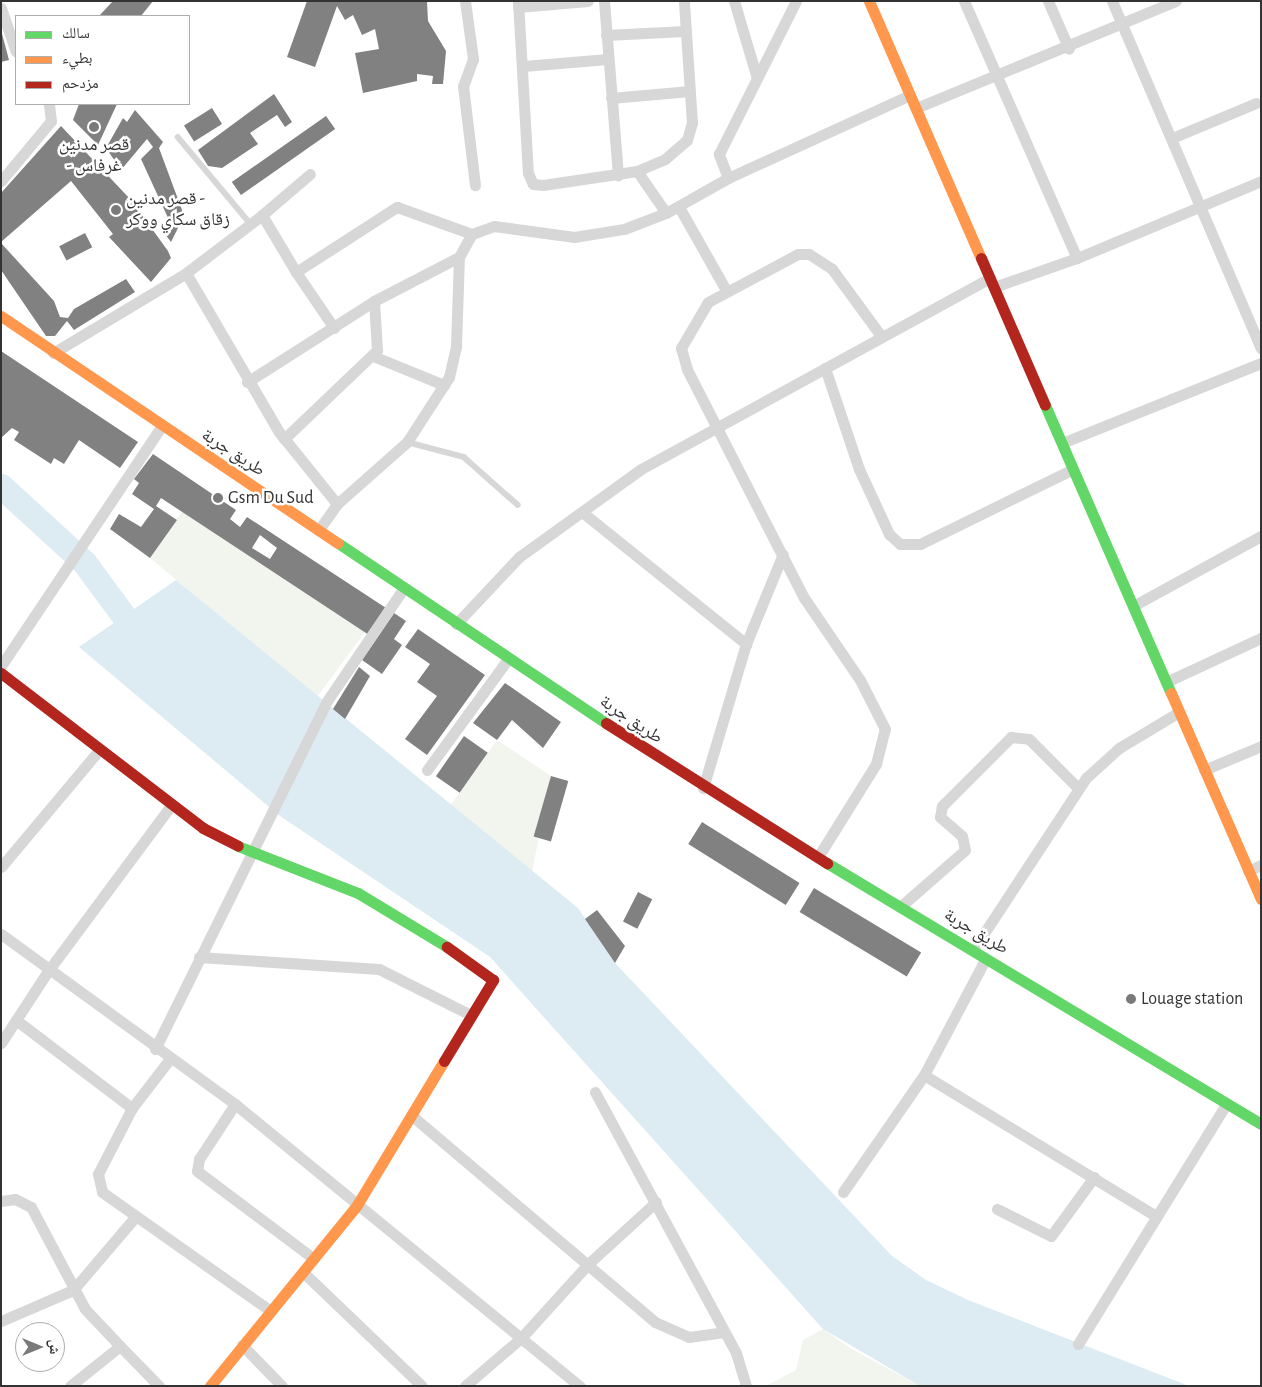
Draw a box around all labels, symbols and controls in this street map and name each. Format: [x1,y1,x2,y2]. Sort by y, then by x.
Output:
legend [15,15,190,105]
text: سالك [62,26,90,41]
text: بطيء [62,51,92,66]
text: مزدحم [62,76,99,91]
marker: قصر مدنين - غرفاس [88,121,100,133]
place label: قصر مدنين - غرفاس [59,135,129,178]
place label: قصر مدنين - زقاق سكاي ووكر [126,189,230,232]
marker: قصر مدنين - زقاق سكاي ووكر [110,204,122,216]
street label: طريق جربة [197,424,269,482]
place label: Gsm Du Sud [228,487,314,509]
marker: Gsm Du Sud [212,492,224,504]
street label: طريق جربة [595,691,667,749]
street label: طريق جربة [940,904,1012,960]
place label: Louage station [1141,988,1243,1010]
marker: Louage station [1125,993,1137,1005]
north arrow [15,1322,65,1372]
text: ش [47,1340,61,1354]

